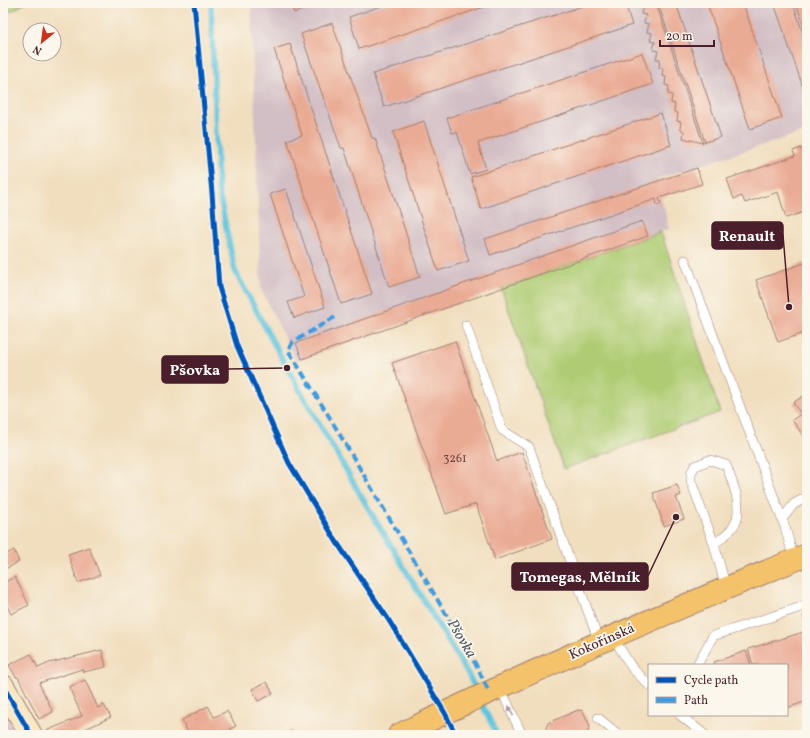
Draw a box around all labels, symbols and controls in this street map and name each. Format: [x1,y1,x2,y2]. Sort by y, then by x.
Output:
north arrow [22,22,62,62]
scale bar [660,22,714,48]
text: 20 m [666,29,693,45]
text: N [31,41,45,58]
callout: Renault [712,222,783,249]
text: Renault [719,227,775,248]
callout: Pšovka [162,356,228,383]
text: Pšovka [170,361,220,382]
house number: 3261 [443,451,467,467]
callout: Tomegas, Mělník [512,563,648,590]
text: Tomegas, Mělník [520,568,640,589]
water label: Pšovka [441,616,481,662]
street label: Kokořínská [566,619,638,665]
legend [648,664,788,716]
text: Cycle path [684,673,739,689]
text: Path [684,693,708,709]
one-way arrow [508,705,514,717]

